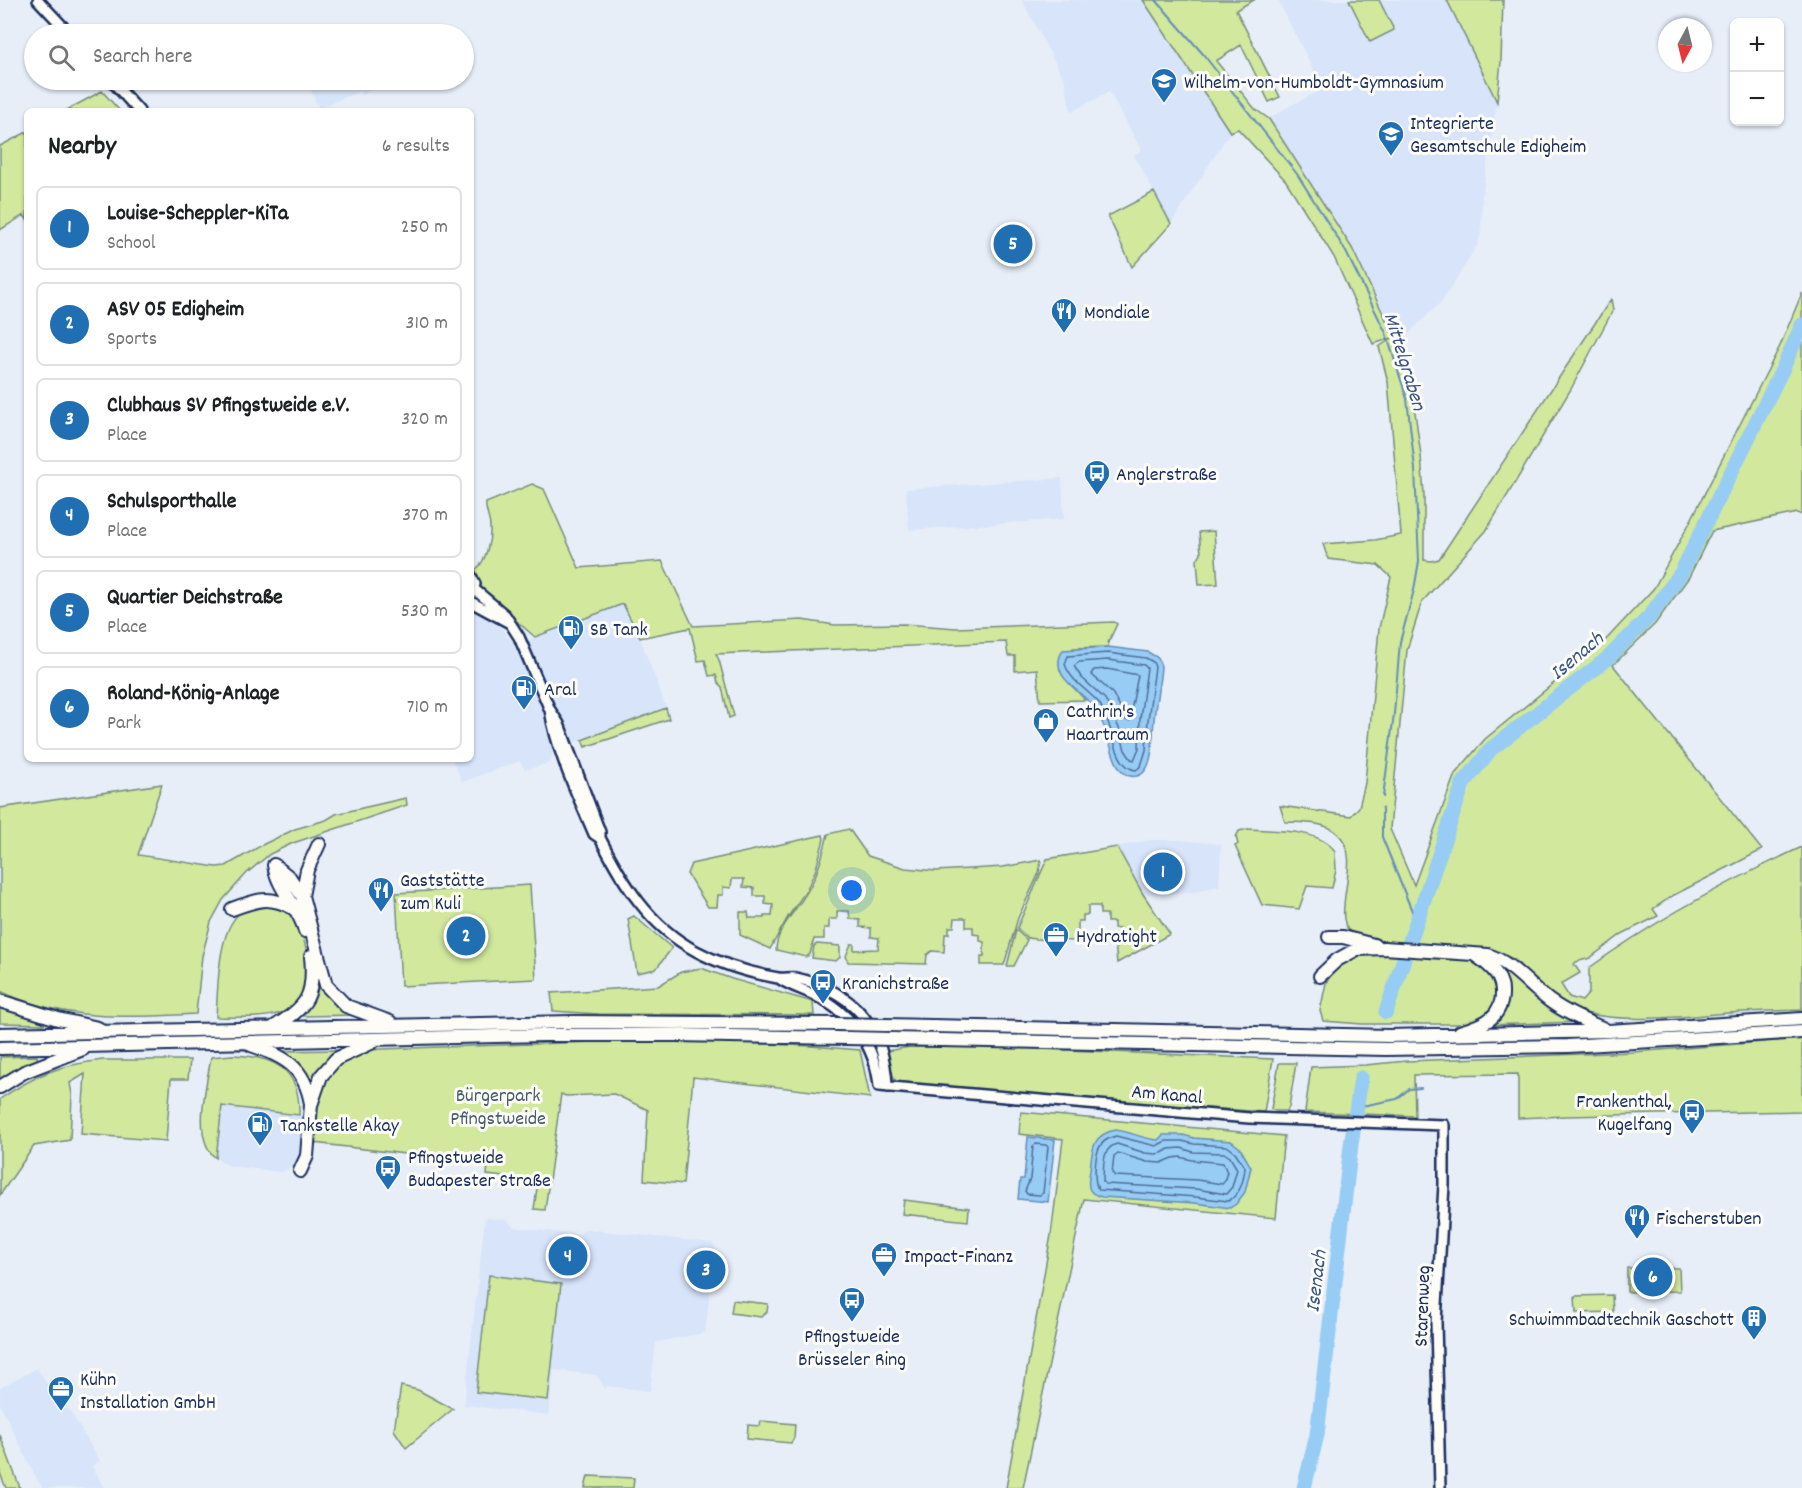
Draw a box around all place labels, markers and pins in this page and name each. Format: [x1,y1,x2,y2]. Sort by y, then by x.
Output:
school or university icon: Wilhelm-von-Humboldt-Gymnasium [1149,66,1179,104]
place label: Wilhelm-von-Humboldt-Gymnasium [1184,70,1444,98]
place label: Integrierte Gesamtschule Edigheim [1410,111,1586,162]
school or university icon: Integrierte Gesamtschule Edigheim [1376,119,1406,157]
pin: 5 [994,222,1032,266]
restaurant icon: Mondiale [1049,296,1079,334]
place label: Mondiale [1084,300,1150,328]
bus stop icon: Anglerstraße [1082,458,1112,496]
place label: Anglerstraße [1116,462,1217,490]
fuel station icon: SB Tank [556,613,586,651]
place label: SB Tank [590,617,648,645]
fuel station icon: Aral [509,673,539,711]
place label: Aral [544,677,577,705]
place label: Cathrin's Haartraum [1066,699,1149,750]
shop icon: Cathrin's Haartraum [1031,706,1061,744]
pin: 1 [1144,850,1182,894]
place label: Gaststätte zum Kuli [400,868,485,919]
restaurant icon: Gaststätte zum Kuli [366,875,396,913]
pin: 2 [446,914,486,958]
office icon: Hydratight [1041,920,1071,958]
place label: Hydratight [1076,924,1157,952]
bus stop icon: Kranichstraße [808,967,838,1005]
place label: Kranichstraße [842,971,949,999]
place label: Frankenthal, Kugelfang [1576,1089,1672,1140]
bus stop icon: Frankenthal, Kugelfang [1677,1097,1707,1135]
fuel station icon: Tankstelle Akay [245,1109,275,1147]
place label: Tankstelle Akay [280,1113,400,1141]
place label: Pfingstweide Budapester Straße [408,1145,551,1196]
bus stop icon: Pfingstweide Budapester Straße [373,1153,403,1191]
restaurant icon: Fischerstuben [1622,1202,1652,1240]
place label: Fischerstuben [1656,1206,1762,1234]
pin: 4 [548,1234,588,1278]
office icon: Impact-Finanz [869,1240,899,1278]
place label: Impact-Finanz [904,1244,1013,1272]
pin: 3 [686,1248,726,1292]
pin: 6 [1634,1254,1672,1300]
bus stop icon: Pfingstweide Brüsseler Ring [837,1285,867,1323]
building icon: Schwimmbadtechnik Gaschott [1739,1303,1769,1341]
place label: Schwimmbadtechnik Gaschott [1509,1307,1734,1335]
place label: Pfingstweide Brüsseler Ring [798,1324,906,1375]
place label: Kühn Installation GmbH [80,1367,216,1418]
office icon: Kühn Installation GmbH [46,1374,76,1412]

